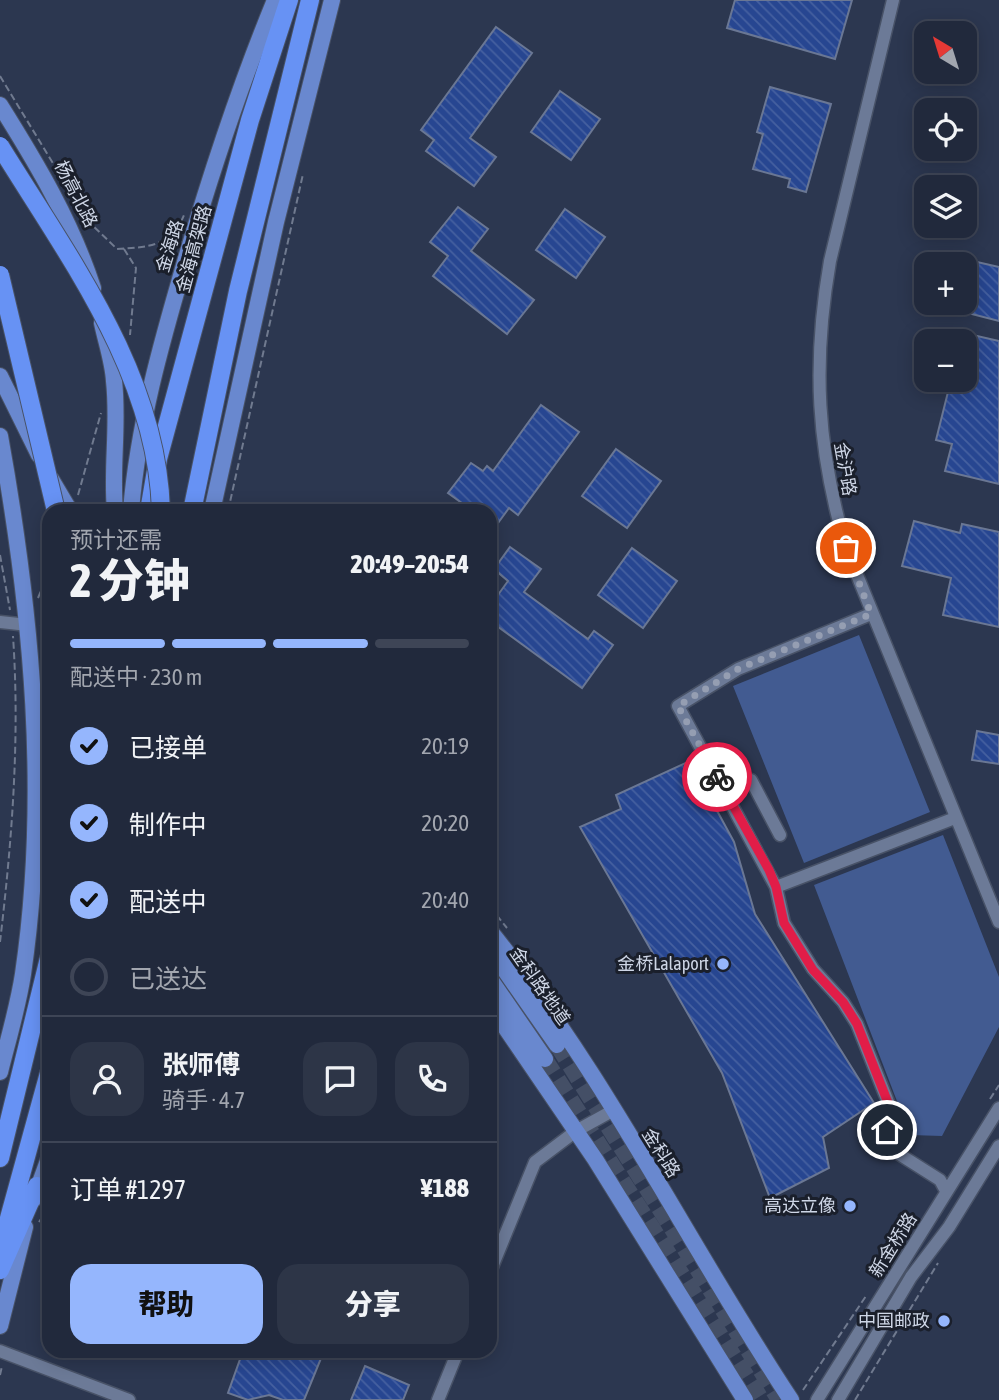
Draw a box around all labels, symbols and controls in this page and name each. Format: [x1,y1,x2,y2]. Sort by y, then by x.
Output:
north arrow [914,21,976,84]
map controls [914,21,977,392]
button: locate [914,98,977,161]
street label: 杨高北路 [51,157,102,231]
button: layers [914,175,977,238]
street label: 金海高架路 [172,203,215,295]
street label: 金海路 [152,217,187,275]
button: + [914,252,977,315]
button: − [914,329,977,392]
street label: 金沪路 [830,441,861,497]
pin [816,518,876,578]
text: 预计还需 [70,527,162,553]
icon: bag [827,529,865,567]
text: 20:49–20:54 [351,549,469,579]
text: 2 分钟 [70,554,190,607]
text: 配送中 · 230 m [70,664,202,690]
icon: check [70,727,108,765]
text: 已接单 [129,733,207,763]
text: 20:19 [421,733,469,759]
courier [682,742,752,812]
icon: bike [698,758,736,796]
icon: check [70,804,108,842]
text: 制作中 [129,810,207,840]
text: 20:20 [421,810,469,836]
icon: check [70,881,108,919]
text: 配送中 [129,887,207,917]
text: 20:40 [421,887,469,913]
street label: 金科路地道 [506,943,575,1029]
place label: 金桥Lalaport [617,953,709,974]
marker: 金桥Lalaport [715,956,731,972]
text: 已送达 [129,964,207,994]
button: person [70,1042,144,1116]
button: chat [303,1042,377,1116]
button: phone [395,1042,469,1116]
text: 张师傅 [162,1050,240,1080]
text: 骑手 · 4.7 [162,1087,245,1113]
pin [857,1100,917,1160]
icon: home [868,1111,906,1149]
street label: 金科路 [638,1124,685,1181]
text: ¥188 [421,1173,469,1203]
text: 订单 #1297 [70,1175,186,1205]
place label: 高达立像 [764,1195,836,1216]
marker: 高达立像 [842,1198,858,1214]
street label: 新金桥路 [865,1209,921,1281]
button: 帮助 [70,1264,263,1344]
button: 分享 [277,1264,469,1344]
place label: 中国邮政 [858,1310,930,1331]
marker: 中国邮政 [936,1313,952,1329]

